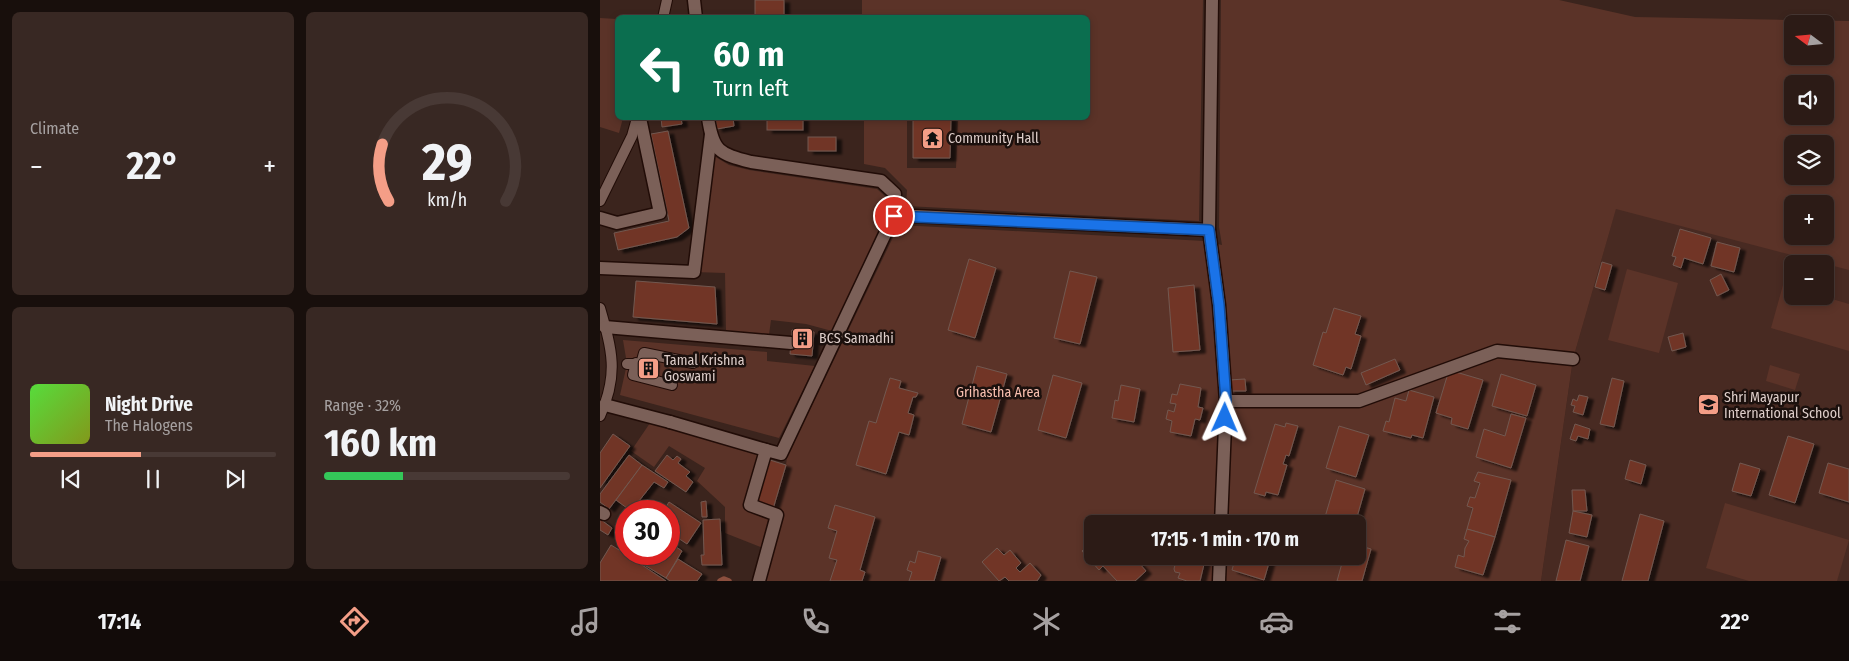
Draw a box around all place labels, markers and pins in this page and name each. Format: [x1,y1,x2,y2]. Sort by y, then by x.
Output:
temple icon: Community Hall [920,126,944,150]
place label: Community Hall [948,130,1039,147]
pin [873,195,915,237]
building icon: BCS Samadhi [791,326,815,350]
place label: BCS Samadhi [819,330,894,347]
place label: Tamal Krishna Goswami [664,352,745,385]
building icon: Tamal Krishna Goswami [636,356,660,380]
place label: Shri Mayapur International School [1724,389,1841,422]
school or university icon: Shri Mayapur International School [1696,393,1720,417]

